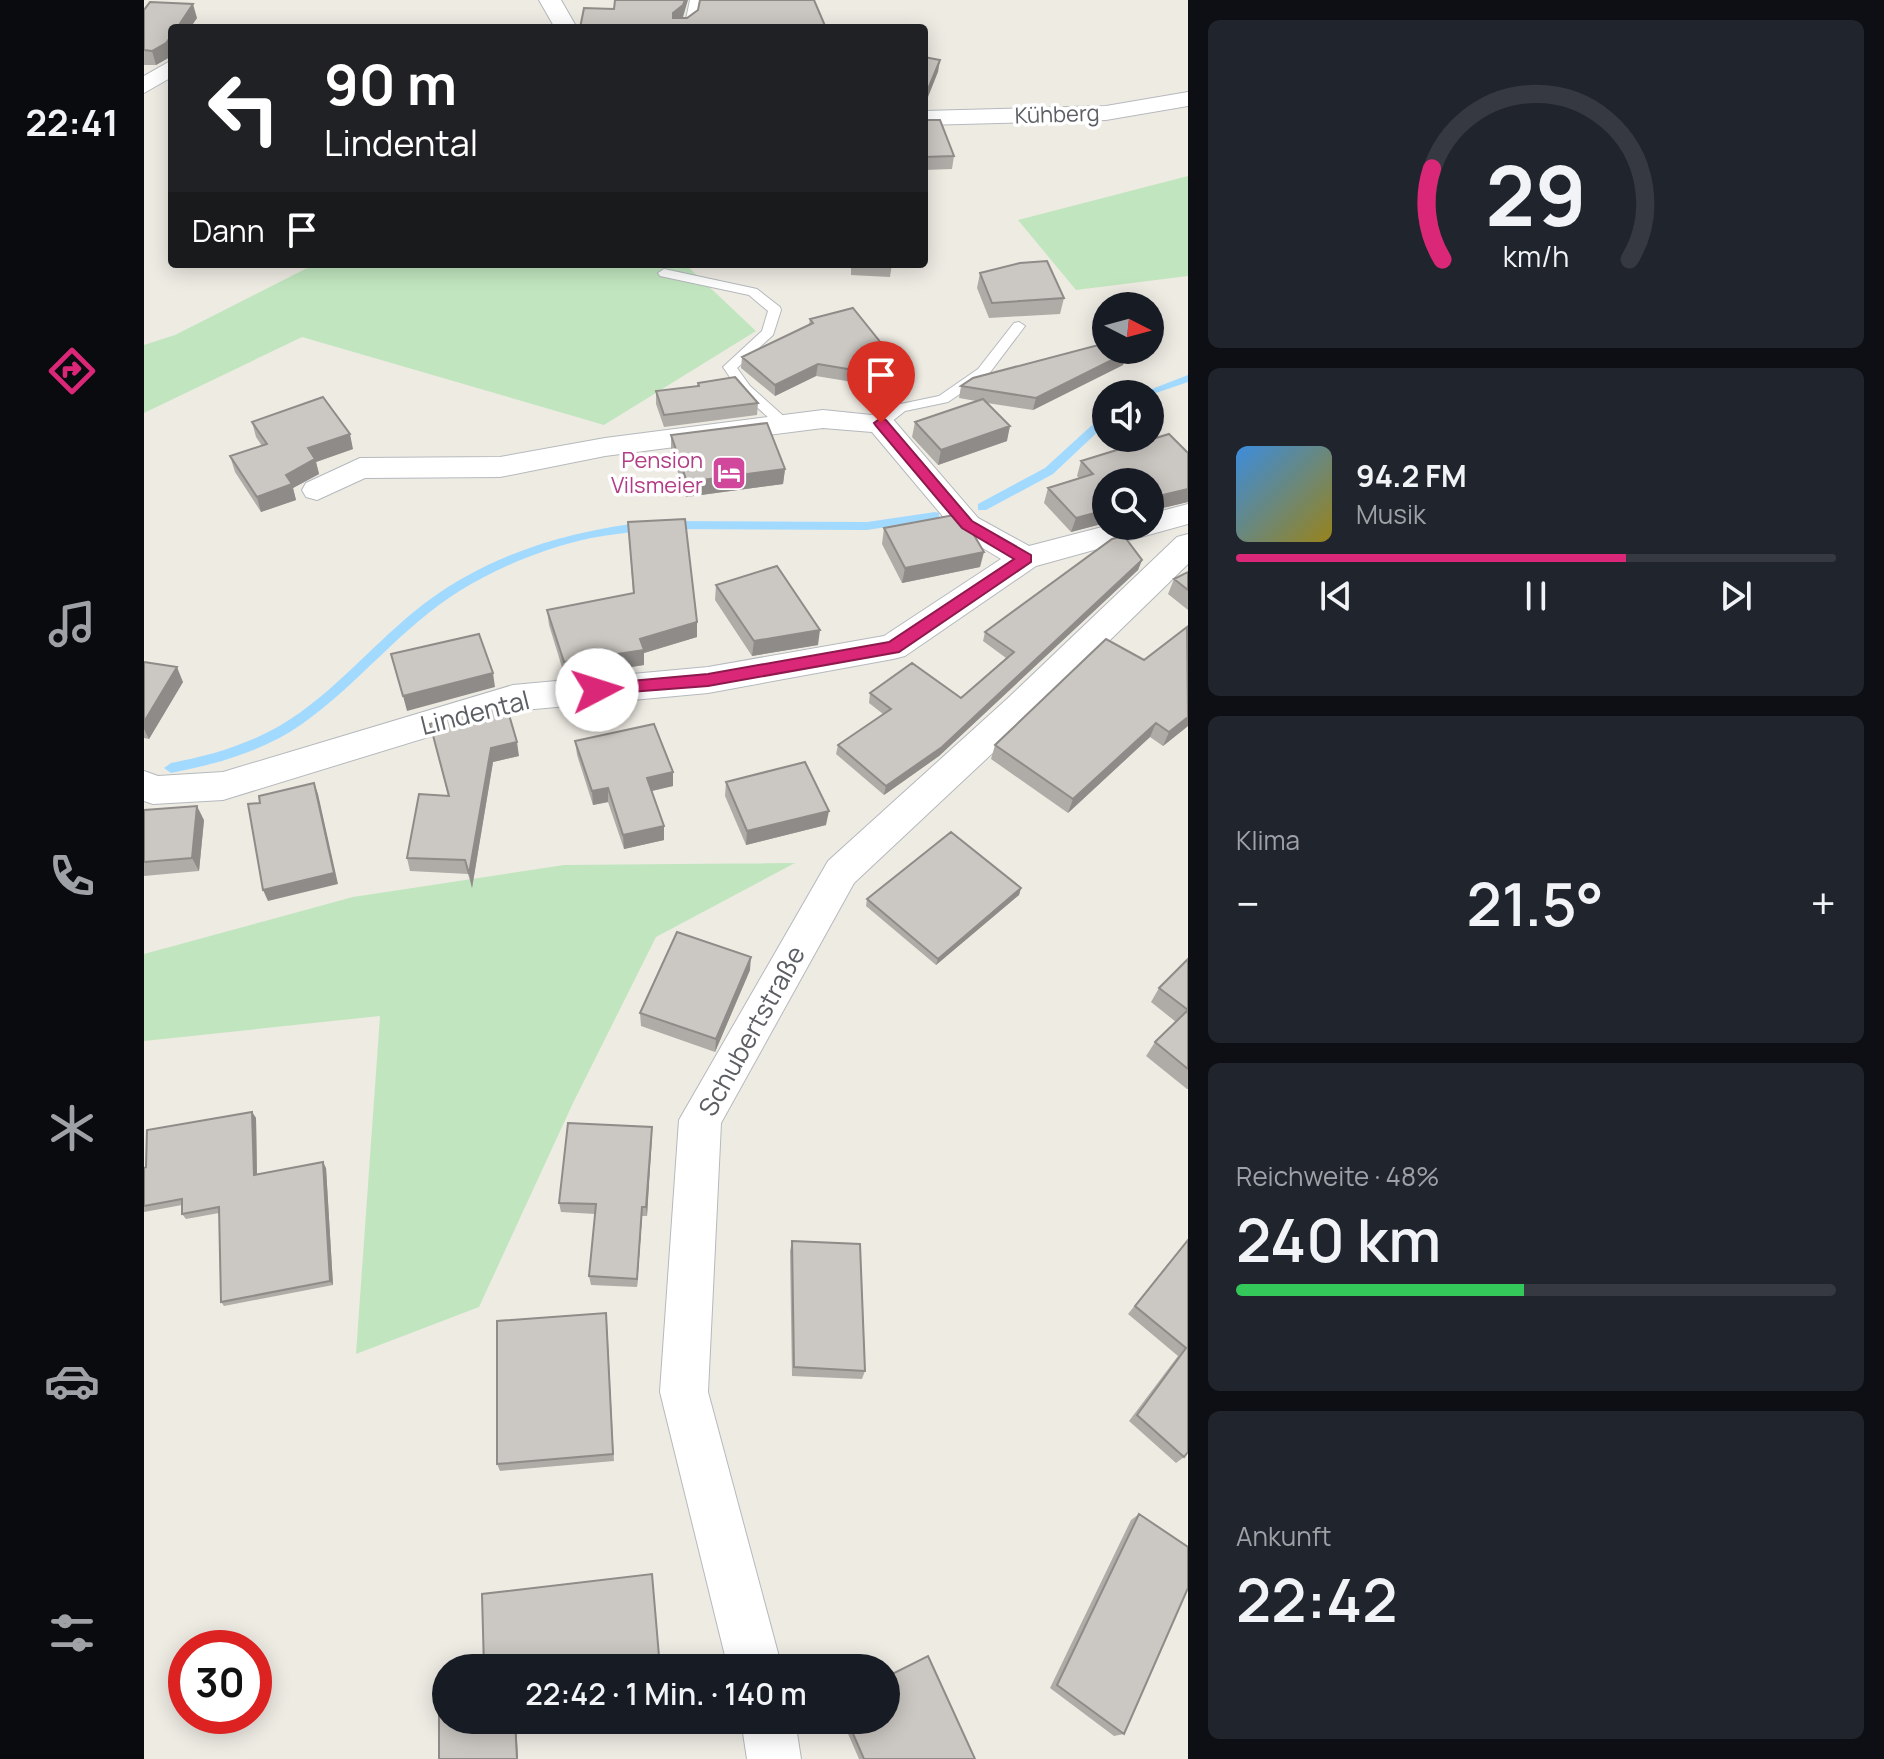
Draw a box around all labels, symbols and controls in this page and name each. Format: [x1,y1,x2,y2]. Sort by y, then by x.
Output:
text: 90 m [324,45,457,122]
icon: left [192,56,296,160]
text: 22:41 [26,98,118,147]
street label: Kühberg [1014,98,1100,130]
text: Lindental [324,118,478,167]
text: 29 [1485,136,1587,250]
icon: arrive [280,208,324,252]
text: Dann [192,210,264,251]
text: km/h [1503,237,1569,276]
north arrow [1092,292,1164,364]
map controls [1092,292,1164,540]
pin [847,341,915,423]
icon: directions [44,343,100,399]
icon: arrive [859,353,903,397]
button: sound [1092,380,1164,452]
place label: Pension Vilsmeier [611,445,703,500]
hotel icon: Pension Vilsmeier [710,454,748,492]
text: 94.2 FM [1356,455,1467,496]
button: search [1092,468,1164,540]
text: Musik [1356,496,1426,532]
icon: previous [1314,574,1358,618]
icon: pause [1514,574,1558,618]
icon: next [1714,574,1758,618]
icon: music [44,596,100,652]
position arrow [555,648,639,732]
street label: Lindental [416,681,533,743]
text: Klima [1236,822,1300,858]
icon: phone [44,848,100,904]
text: 21.5° [1467,862,1604,944]
text: − [1236,873,1260,933]
text: + [1811,873,1836,933]
street label: Schubertstraße [689,939,813,1122]
icon: climate [44,1100,100,1156]
text: Reichweite · 48% [1236,1158,1439,1194]
text: 240 km [1236,1198,1441,1280]
icon: car [44,1353,100,1409]
text: Ankunft [1236,1518,1331,1554]
text: 22:42 [1236,1558,1398,1640]
icon: filters [44,1605,100,1661]
speed limit sign: 30 [168,1630,272,1734]
text: 22:42 · 1 Min. · 140 m [525,1673,807,1714]

